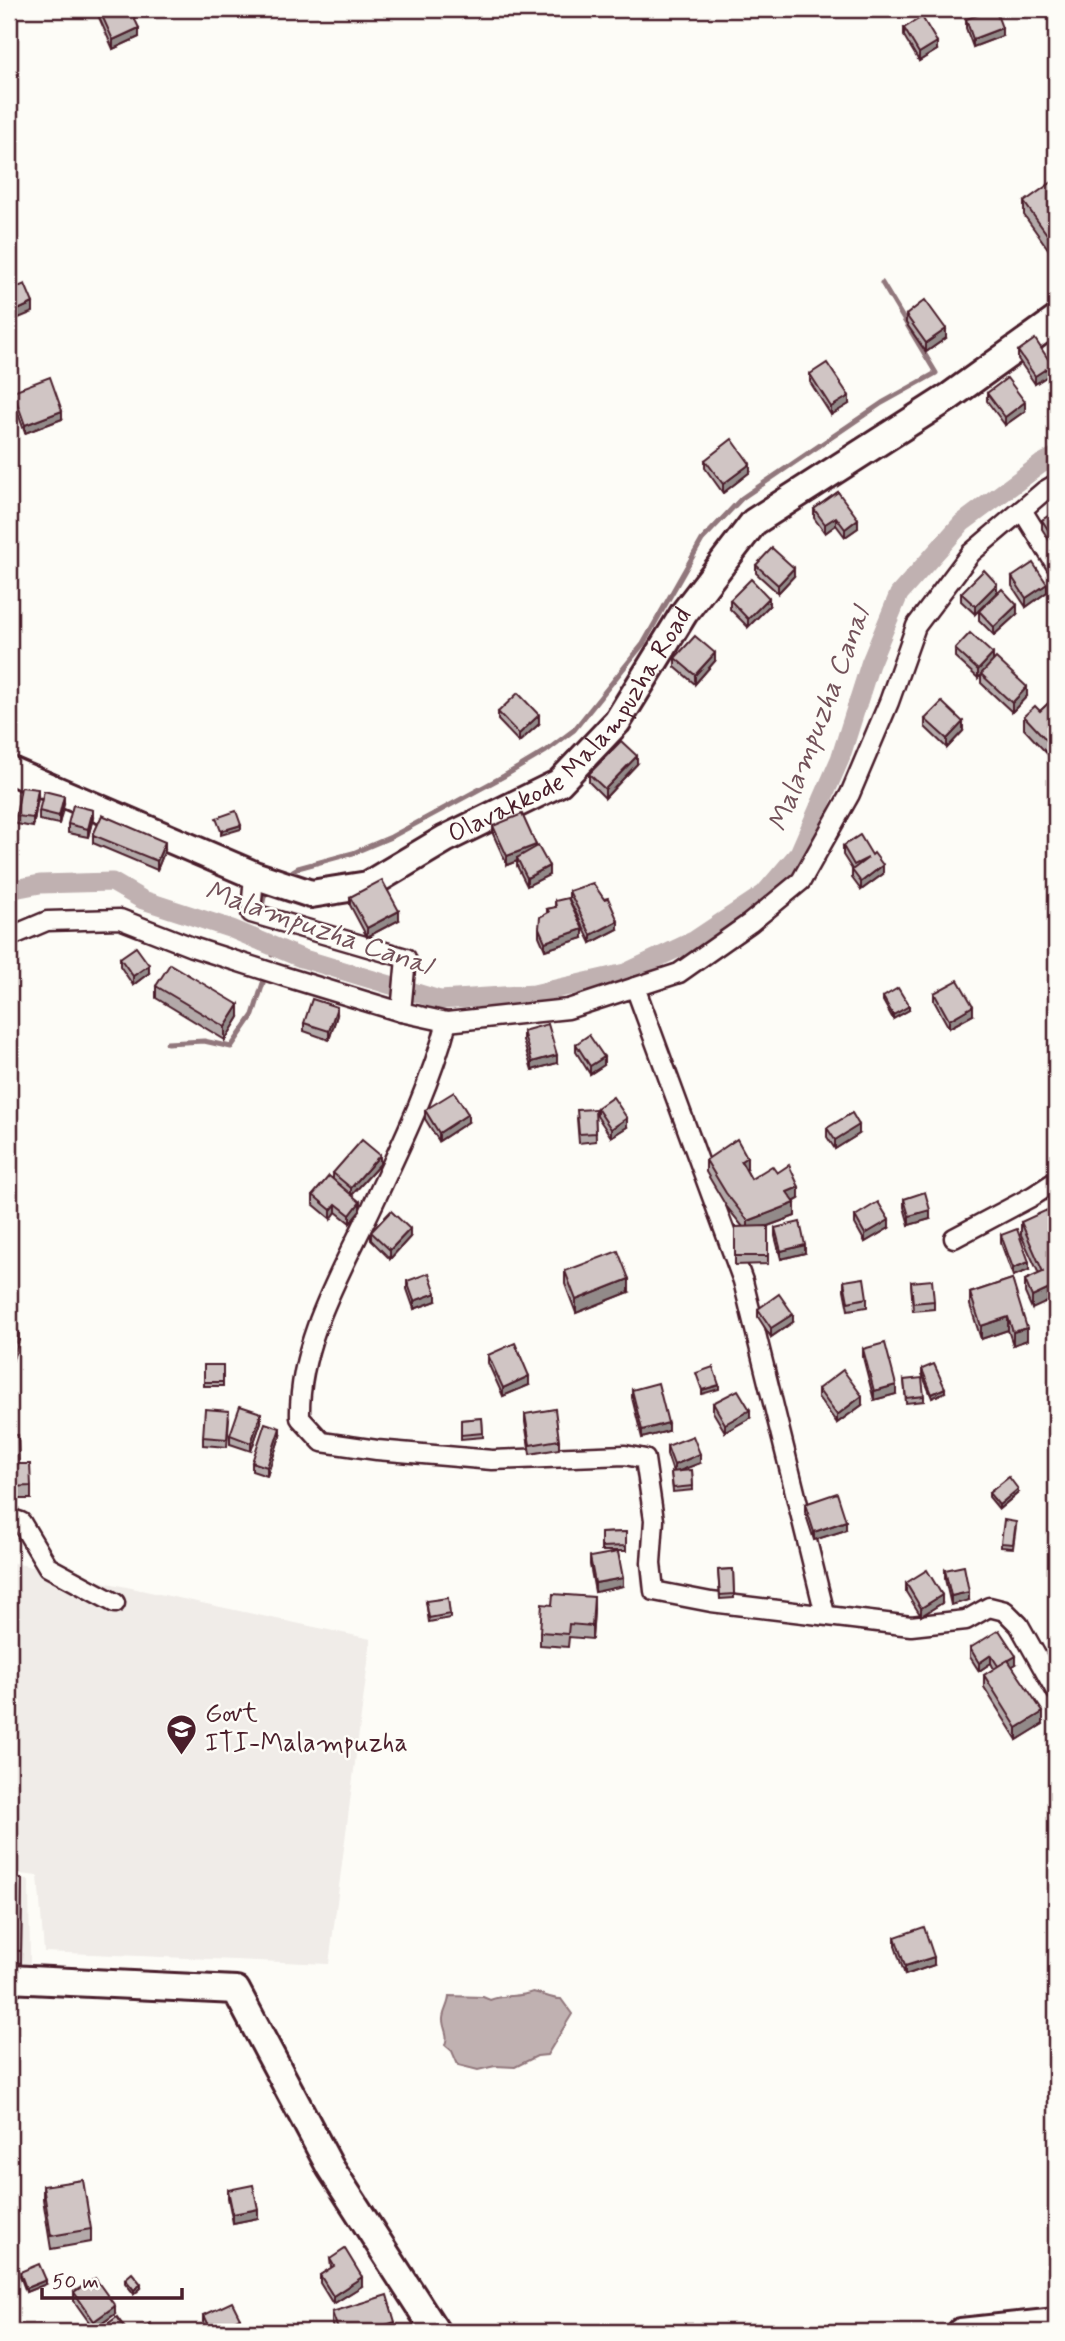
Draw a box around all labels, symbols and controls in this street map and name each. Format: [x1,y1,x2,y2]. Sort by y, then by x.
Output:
water label: Malampuzha Canal [760,600,881,837]
street label: Olavakkode Malampuzha Road [442,601,700,852]
water label: Malampuzha Canal [200,873,439,986]
place label: Govt ITI-Malampuzha [205,1697,408,1761]
school or university icon: Govt ITI-Malampuzha [165,1712,199,1756]
scale bar [42,2257,182,2301]
text: 50 m [52,2268,99,2296]

